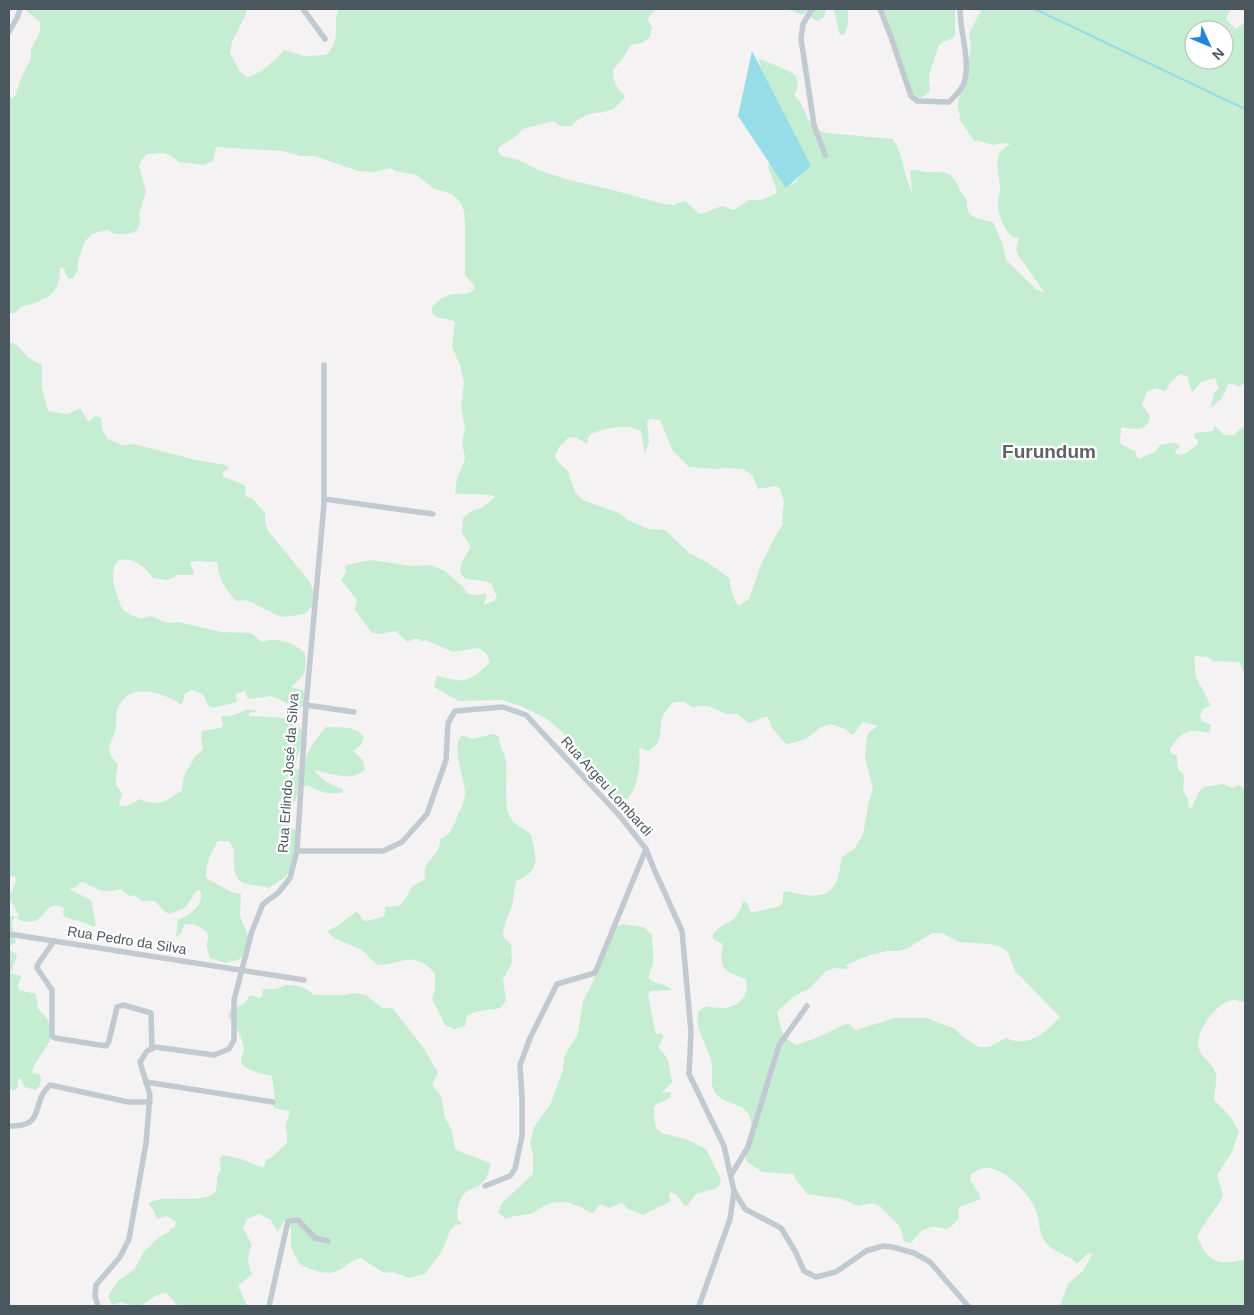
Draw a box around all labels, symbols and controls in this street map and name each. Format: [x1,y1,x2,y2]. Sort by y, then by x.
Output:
north arrow [1184,20,1234,70]
text: N [1209,45,1228,63]
district label: Furundum [1002,441,1096,462]
street label: Rua Erlindo José da Silva [274,692,302,854]
street label: Rua Argeu Lombardi [558,733,656,839]
street label: Rua Pedro da Silva [66,923,188,957]

